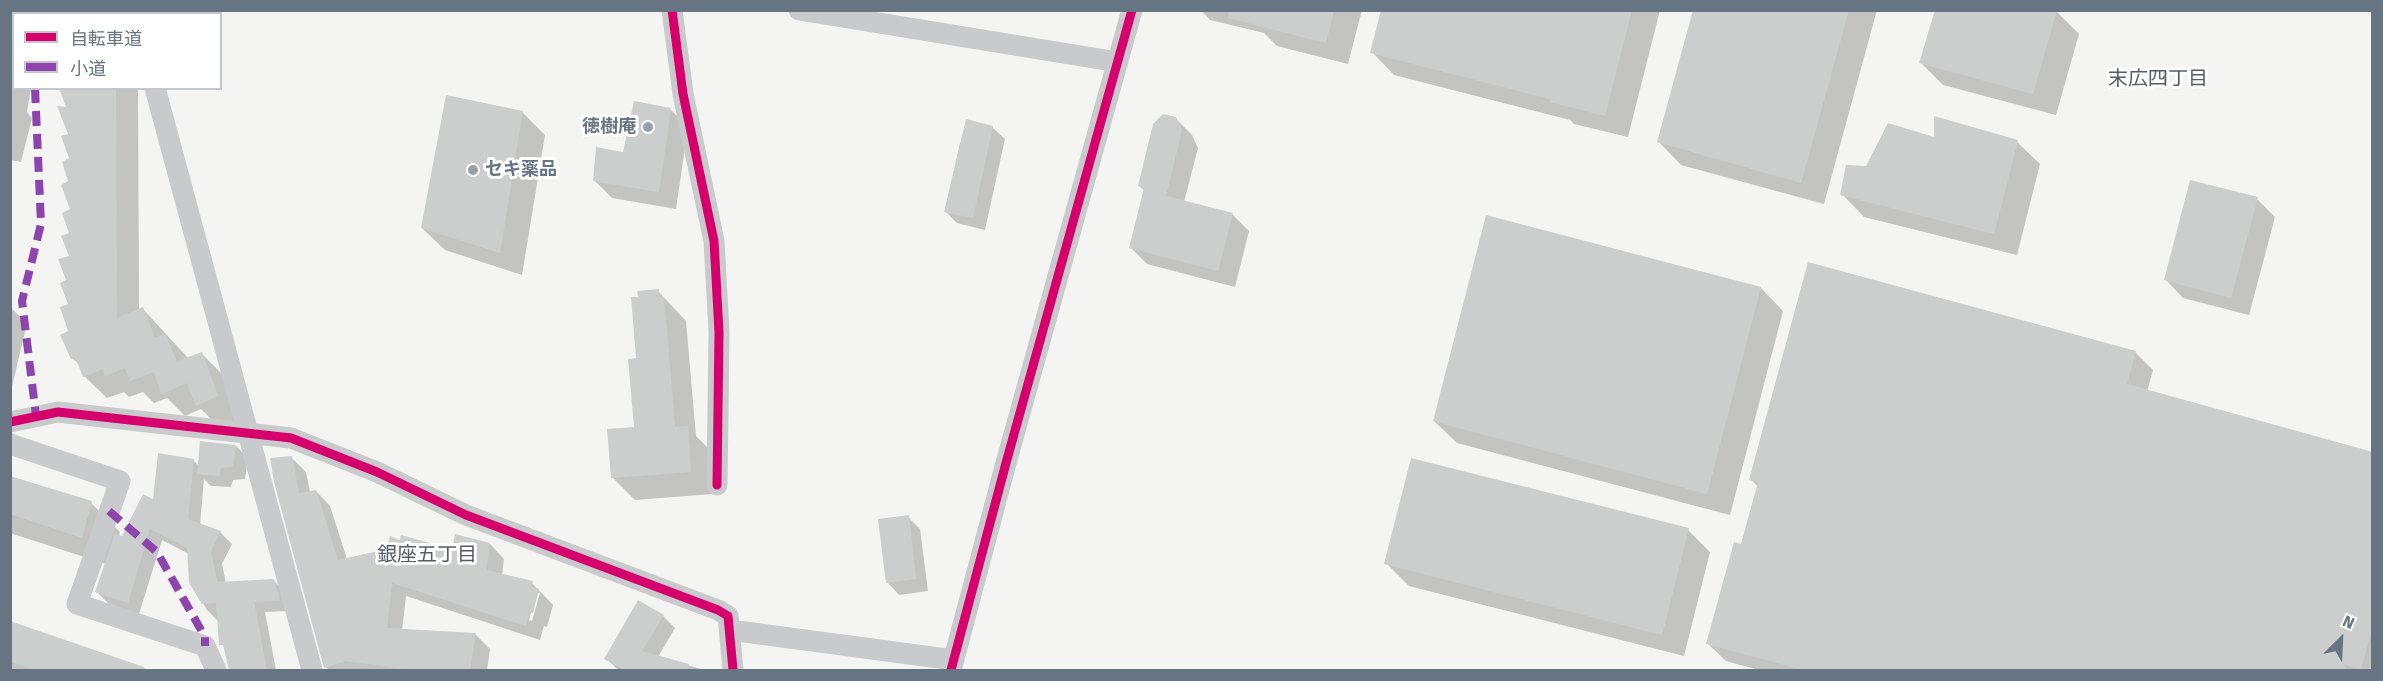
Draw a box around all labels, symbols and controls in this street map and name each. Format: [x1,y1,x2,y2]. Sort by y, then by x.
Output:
legend [12,12,222,90]
text: 自転車道 [70,28,142,50]
text: 小道 [70,58,106,80]
district label: 末広四丁目 [2108,67,2208,91]
place label: 徳樹庵 [582,116,636,138]
marker: 徳樹庵 [641,120,655,134]
place label: セキ薬品 [485,159,557,181]
marker: セキ薬品 [466,163,480,177]
district label: 銀座五丁目 [377,543,477,567]
north arrow [2311,609,2371,669]
text: N [2340,611,2357,633]

